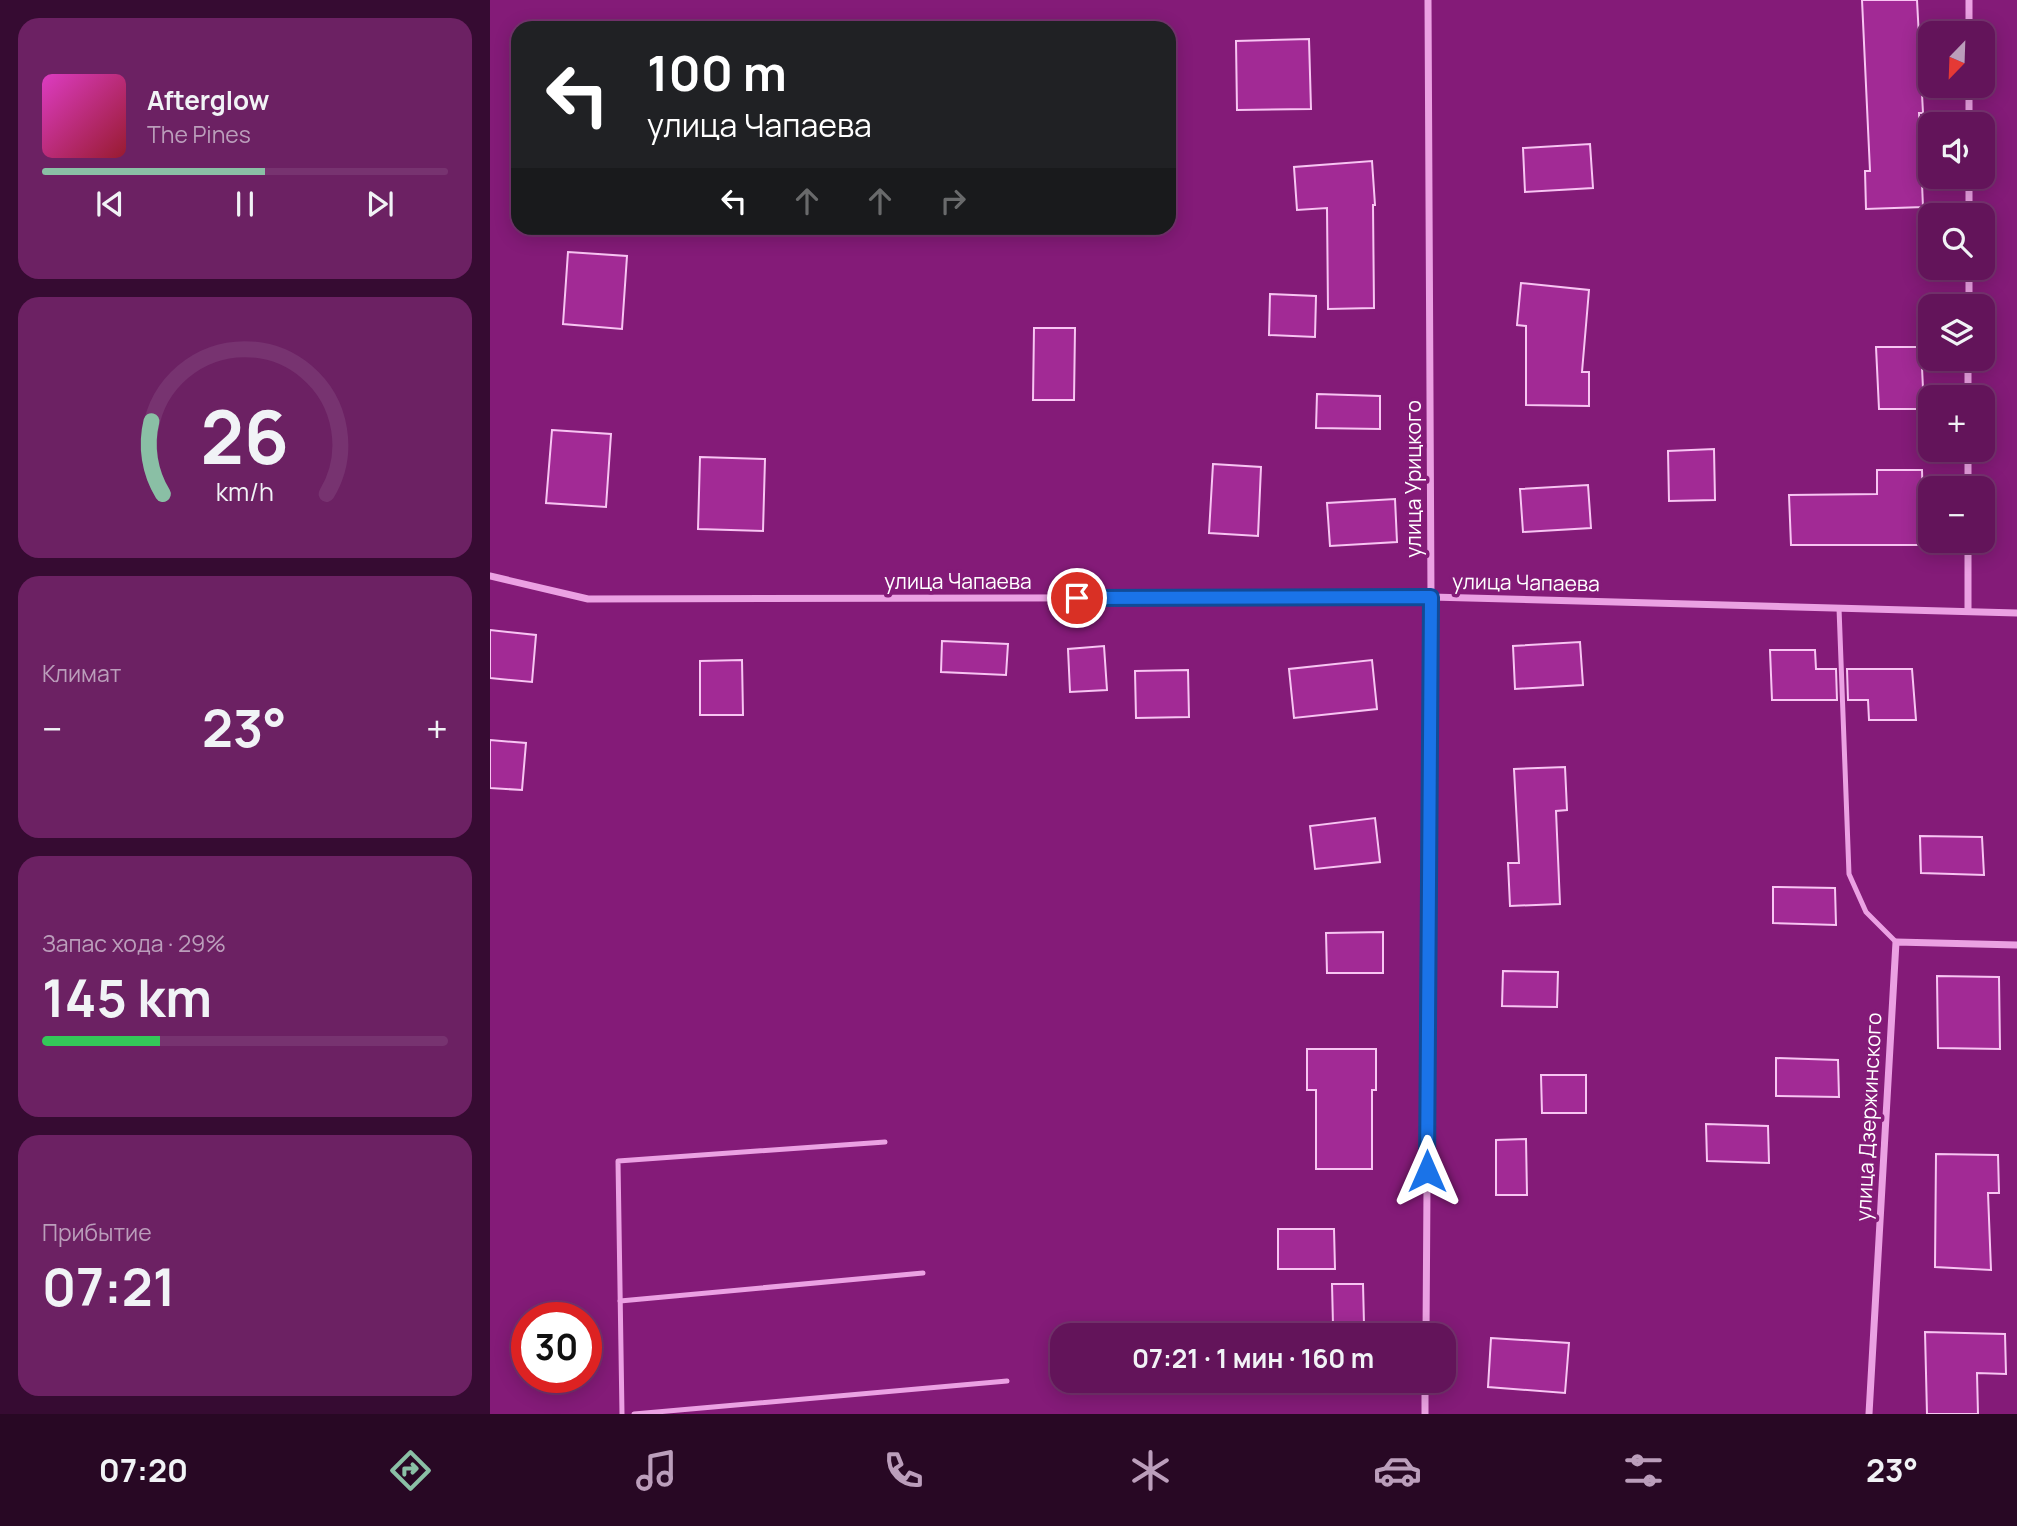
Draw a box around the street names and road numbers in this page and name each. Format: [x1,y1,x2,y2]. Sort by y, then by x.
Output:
street label: улица Урицкого [1399,400,1427,558]
street label: улица Чапаева [884,567,1032,595]
street label: улица Чапаева [1452,567,1600,597]
street label: улица Дзержинского [1849,1012,1887,1222]

